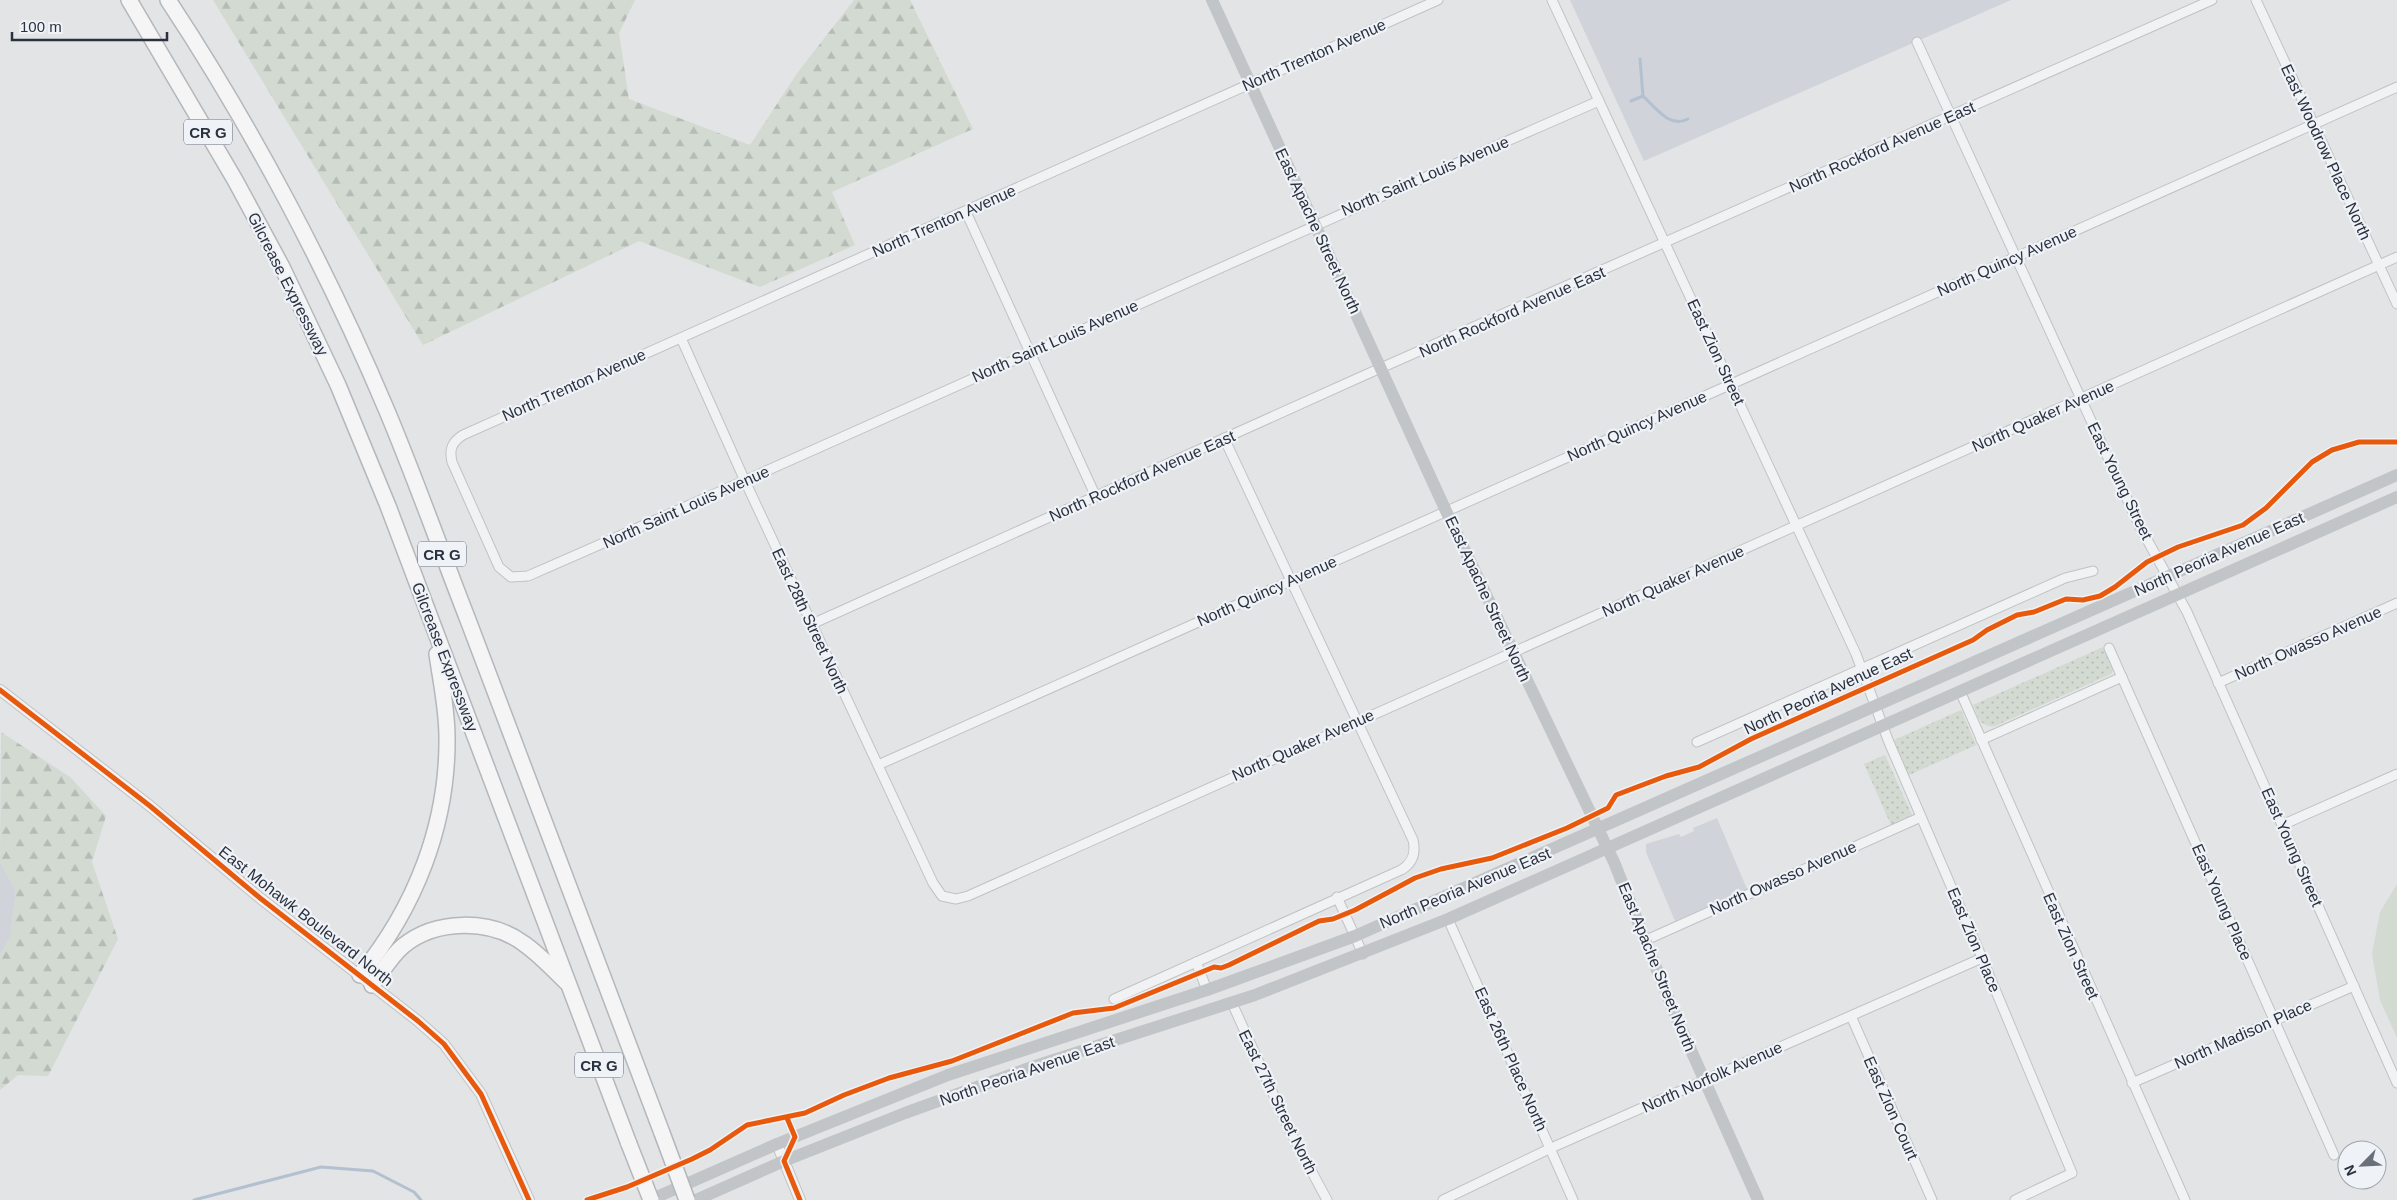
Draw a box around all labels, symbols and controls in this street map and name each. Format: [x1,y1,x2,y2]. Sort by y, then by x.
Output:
scale bar [12,10,168,42]
street label: North Trenton Avenue [1240,16,1389,94]
text: 100 m [20,18,62,35]
street label: East Woodrow Place North [2278,61,2374,243]
street label: North Rockford Avenue East [1786,98,1978,196]
road number: CR G [184,120,232,144]
street label: North Saint Louis Avenue [1339,133,1511,219]
street label: East Apache Street North [1272,146,1364,316]
street label: North Trenton Avenue [870,182,1019,260]
street label: Gilcrease Expressway [244,210,332,358]
street label: North Quincy Avenue [1935,223,2079,299]
street label: North Rockford Avenue East [1416,263,1608,361]
street label: East Zion Street [1684,296,1748,408]
street label: North Saint Louis Avenue [969,297,1141,385]
street label: North Trenton Avenue [500,346,649,424]
street label: North Quaker Avenue [1969,377,2117,455]
street label: North Quincy Avenue [1565,388,1709,464]
street label: East Young Street [2084,420,2156,543]
street label: North Rockford Avenue East [1046,427,1238,525]
street label: North Saint Louis Avenue [600,463,772,551]
street label: North Peoria Avenue East [2132,509,2307,599]
street label: East Apache Street North [1442,514,1534,684]
road number: CR G [418,542,466,566]
street label: North Quaker Avenue [1599,542,1747,620]
street label: East 28th Street North [769,546,851,696]
street label: North Quincy Avenue [1195,553,1339,629]
street label: Gilcrease Expressway [409,580,481,734]
street label: North Owasso Avenue [2232,603,2384,683]
street label: North Peoria Avenue East [1741,644,1915,738]
street label: North Quaker Avenue [1229,706,1377,784]
street label: East Young Street [2258,785,2326,909]
street label: North Owasso Avenue [1707,838,1859,918]
street label: East Young Place [2189,841,2255,963]
street label: East Mohawk Boulevard North [216,843,396,989]
street label: North Peoria Avenue East [1377,844,1553,932]
street label: East Apache Street North [1615,880,1699,1054]
street label: East Zion Place [1944,885,2004,995]
street label: East Zion Street [2040,890,2102,1002]
street label: East 26th Place North [1472,984,1550,1134]
street label: North Madison Place [2172,996,2314,1072]
street label: East 27th Street North [1236,1027,1320,1177]
street label: North Peoria Avenue East [937,1033,1117,1109]
street label: North Norfolk Avenue [1639,1038,1785,1116]
road number: CR G [575,1052,623,1078]
street label: East Zion Court [1861,1054,1922,1163]
north arrow [2337,1140,2387,1190]
text: N [2341,1162,2359,1178]

